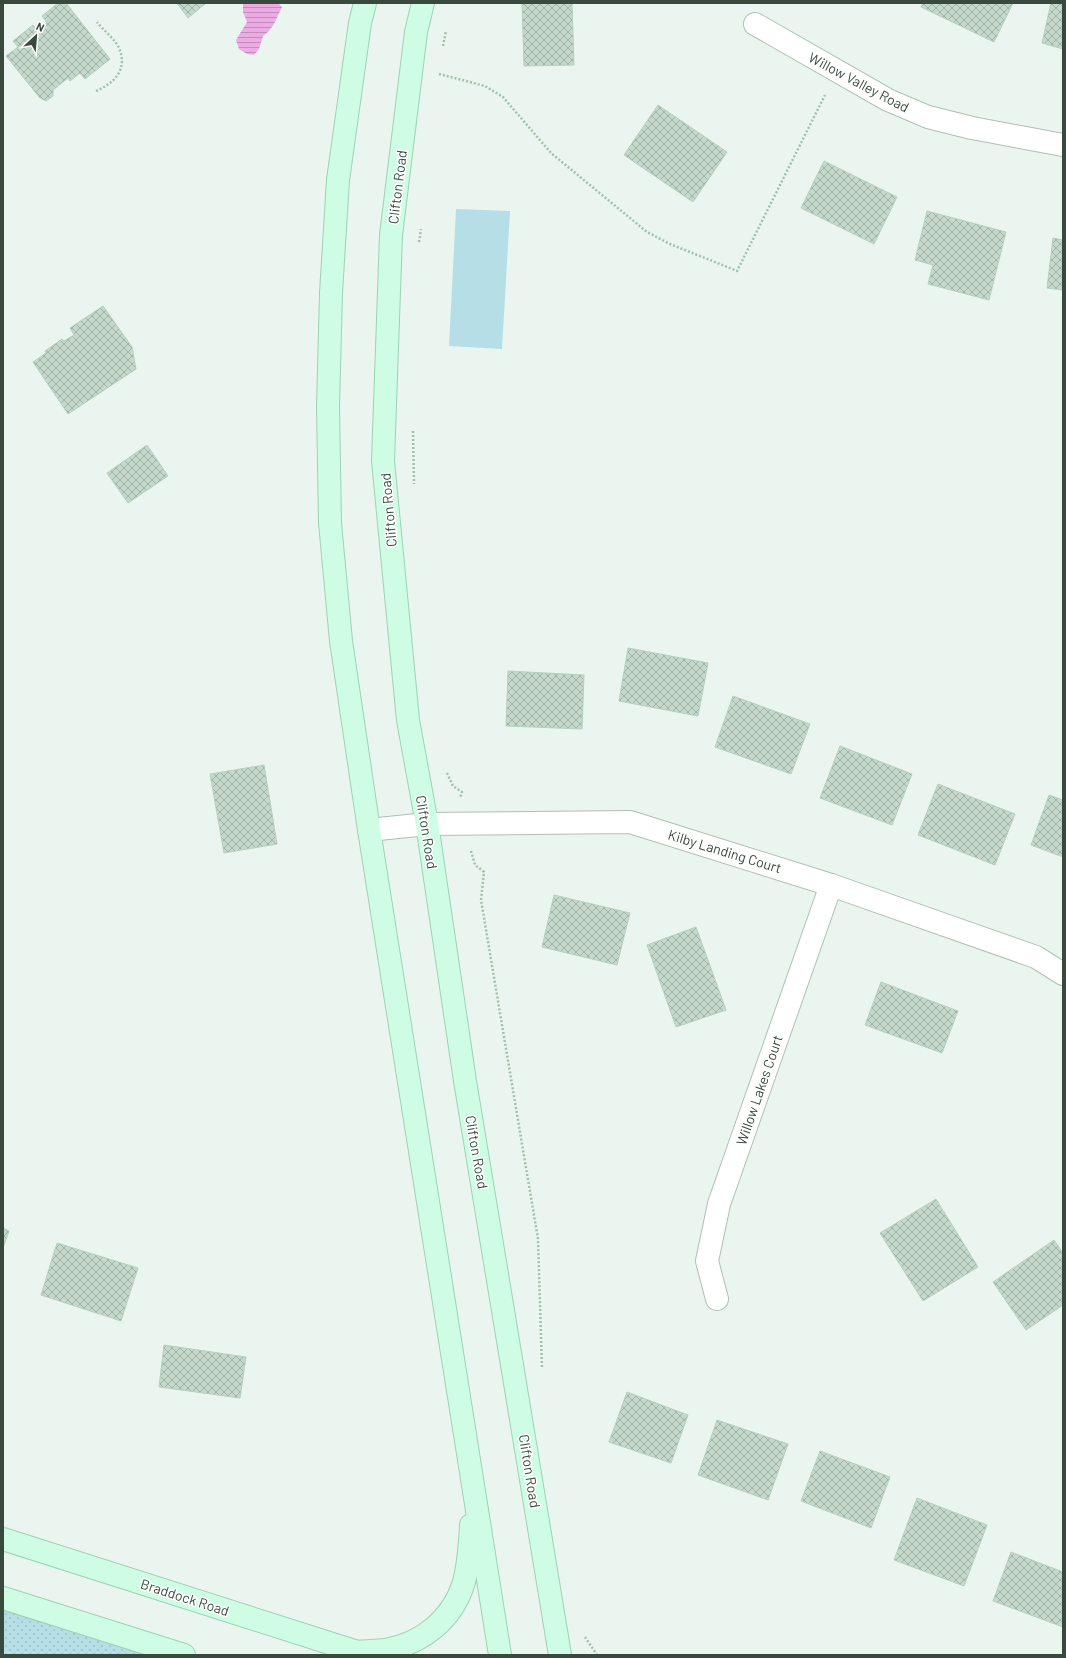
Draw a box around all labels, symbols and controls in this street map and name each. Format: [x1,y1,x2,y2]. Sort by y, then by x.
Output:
north arrow [16,16,56,56]
text: N [34,19,47,34]
street label: Willow Valley Road [806,48,912,116]
street label: Clifton Road [384,149,410,225]
street label: Clifton Road [376,472,400,548]
street label: Clifton Road [413,794,441,870]
street label: Kilby Landing Court [666,826,784,876]
street label: Willow Lakes Court [732,1033,786,1147]
street label: Clifton Road [462,1114,492,1190]
street label: Clifton Road [516,1433,544,1509]
street label: Braddock Road [139,1575,231,1619]

